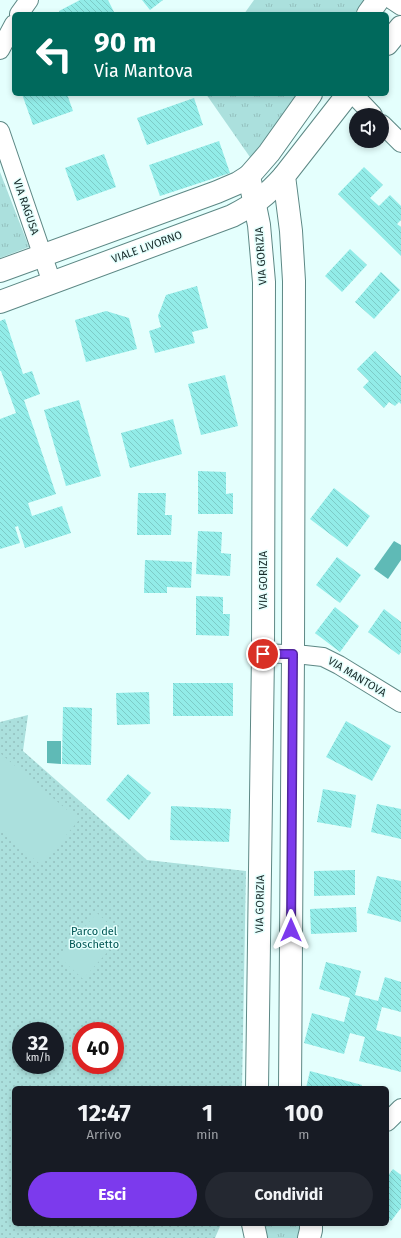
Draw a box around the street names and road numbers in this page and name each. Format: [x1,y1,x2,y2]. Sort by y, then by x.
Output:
street label: VIA RAGUSA [10,178,42,237]
street label: VIA GORIZIA [252,226,270,286]
street label: VIALE LIVORNO [110,228,184,266]
street label: VIA GORIZIA [257,550,270,609]
street label: VIA MANTOVA [325,654,389,700]
street label: VIA GORIZIA [253,874,267,933]

